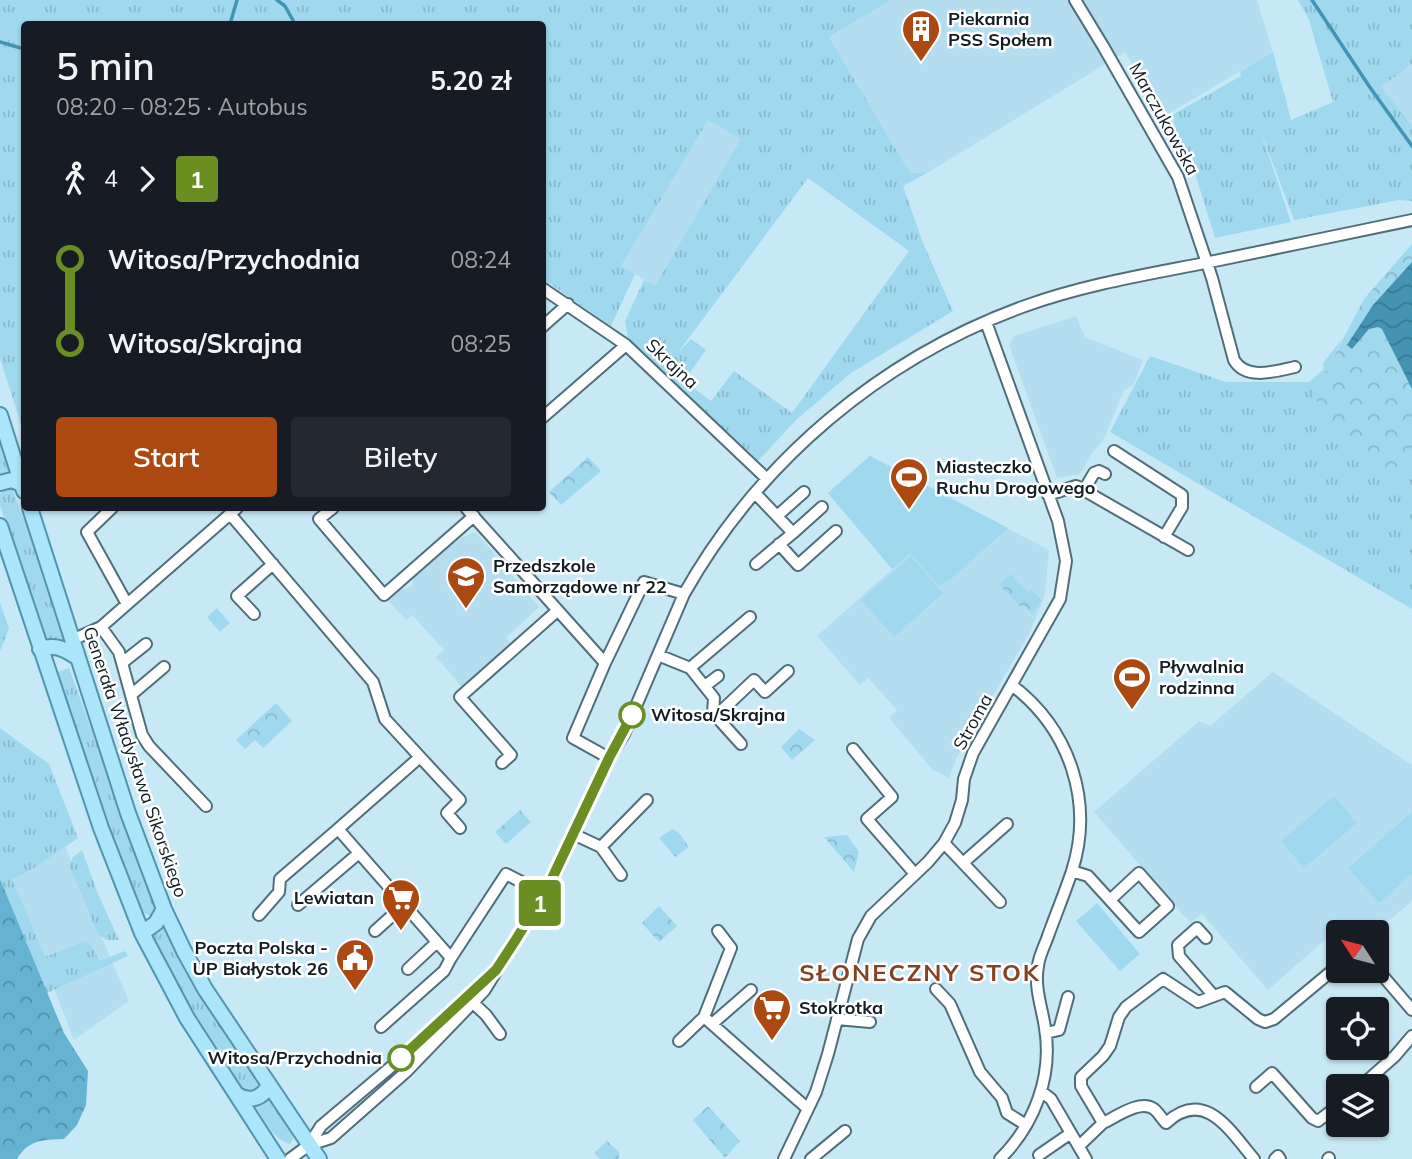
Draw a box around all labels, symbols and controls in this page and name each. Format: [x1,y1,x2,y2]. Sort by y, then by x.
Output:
place label: Piekarnia PSS Społem [948,7,1052,51]
building icon: Piekarnia PSS Społem [900,8,942,63]
text: 5 min [56,42,155,90]
street label: Marczukowska [1124,59,1205,179]
text: 5.20 zł [430,64,511,97]
text: 08:20 – 08:25 · Autobus [56,92,308,121]
icon: walk [56,160,94,198]
icon: forward [128,160,166,198]
text: 4 [104,164,118,193]
text: 1 [190,164,204,194]
text: Witosa/Przychodnia [108,243,360,276]
text: 08:24 [451,245,511,274]
text: Witosa/Skrajna [108,327,302,360]
text: 08:25 [451,329,511,358]
street label: Skrajna [641,334,703,394]
button: Start [56,417,277,497]
button: Bilety [291,417,511,497]
place label: Miasteczko Ruchu Drogowego [936,455,1095,499]
sports icon: Miasteczko Ruchu Drogowego [888,456,930,511]
place label: Przedszkole Samorządowe nr 22 [493,554,667,598]
school or university icon: Przedszkole Samorządowe nr 22 [445,555,487,610]
street label: Generała Władysława Sikorskiego [78,623,193,900]
place label: Pływalnia rodzinna [1159,655,1244,699]
sports icon: Pływalnia rodzinna [1111,656,1153,711]
street label: Stroma [948,690,997,754]
marker: Witosa/Skrajna [619,702,645,728]
place label: Witosa/Skrajna [651,703,786,726]
supermarket icon: Lewiatan [380,877,422,932]
line badge: 1 [517,880,563,926]
place label: Lewiatan [294,886,374,909]
text: 1 [533,888,547,918]
north arrow [1326,920,1390,984]
map controls [1326,920,1389,1137]
place label: Poczta Polska - UP Białystok 26 [192,936,328,980]
public building icon: Poczta Polska - UP Białystok 26 [334,937,376,992]
district label: SŁONECZNY STOK [799,957,1041,987]
supermarket icon: Stokrotka [751,987,793,1042]
place label: Stokrotka [799,996,883,1019]
button: locate [1326,997,1389,1060]
marker: Witosa/Przychodnia [388,1045,414,1071]
place label: Witosa/Przychodnia [208,1046,382,1069]
button: layers [1326,1074,1389,1137]

